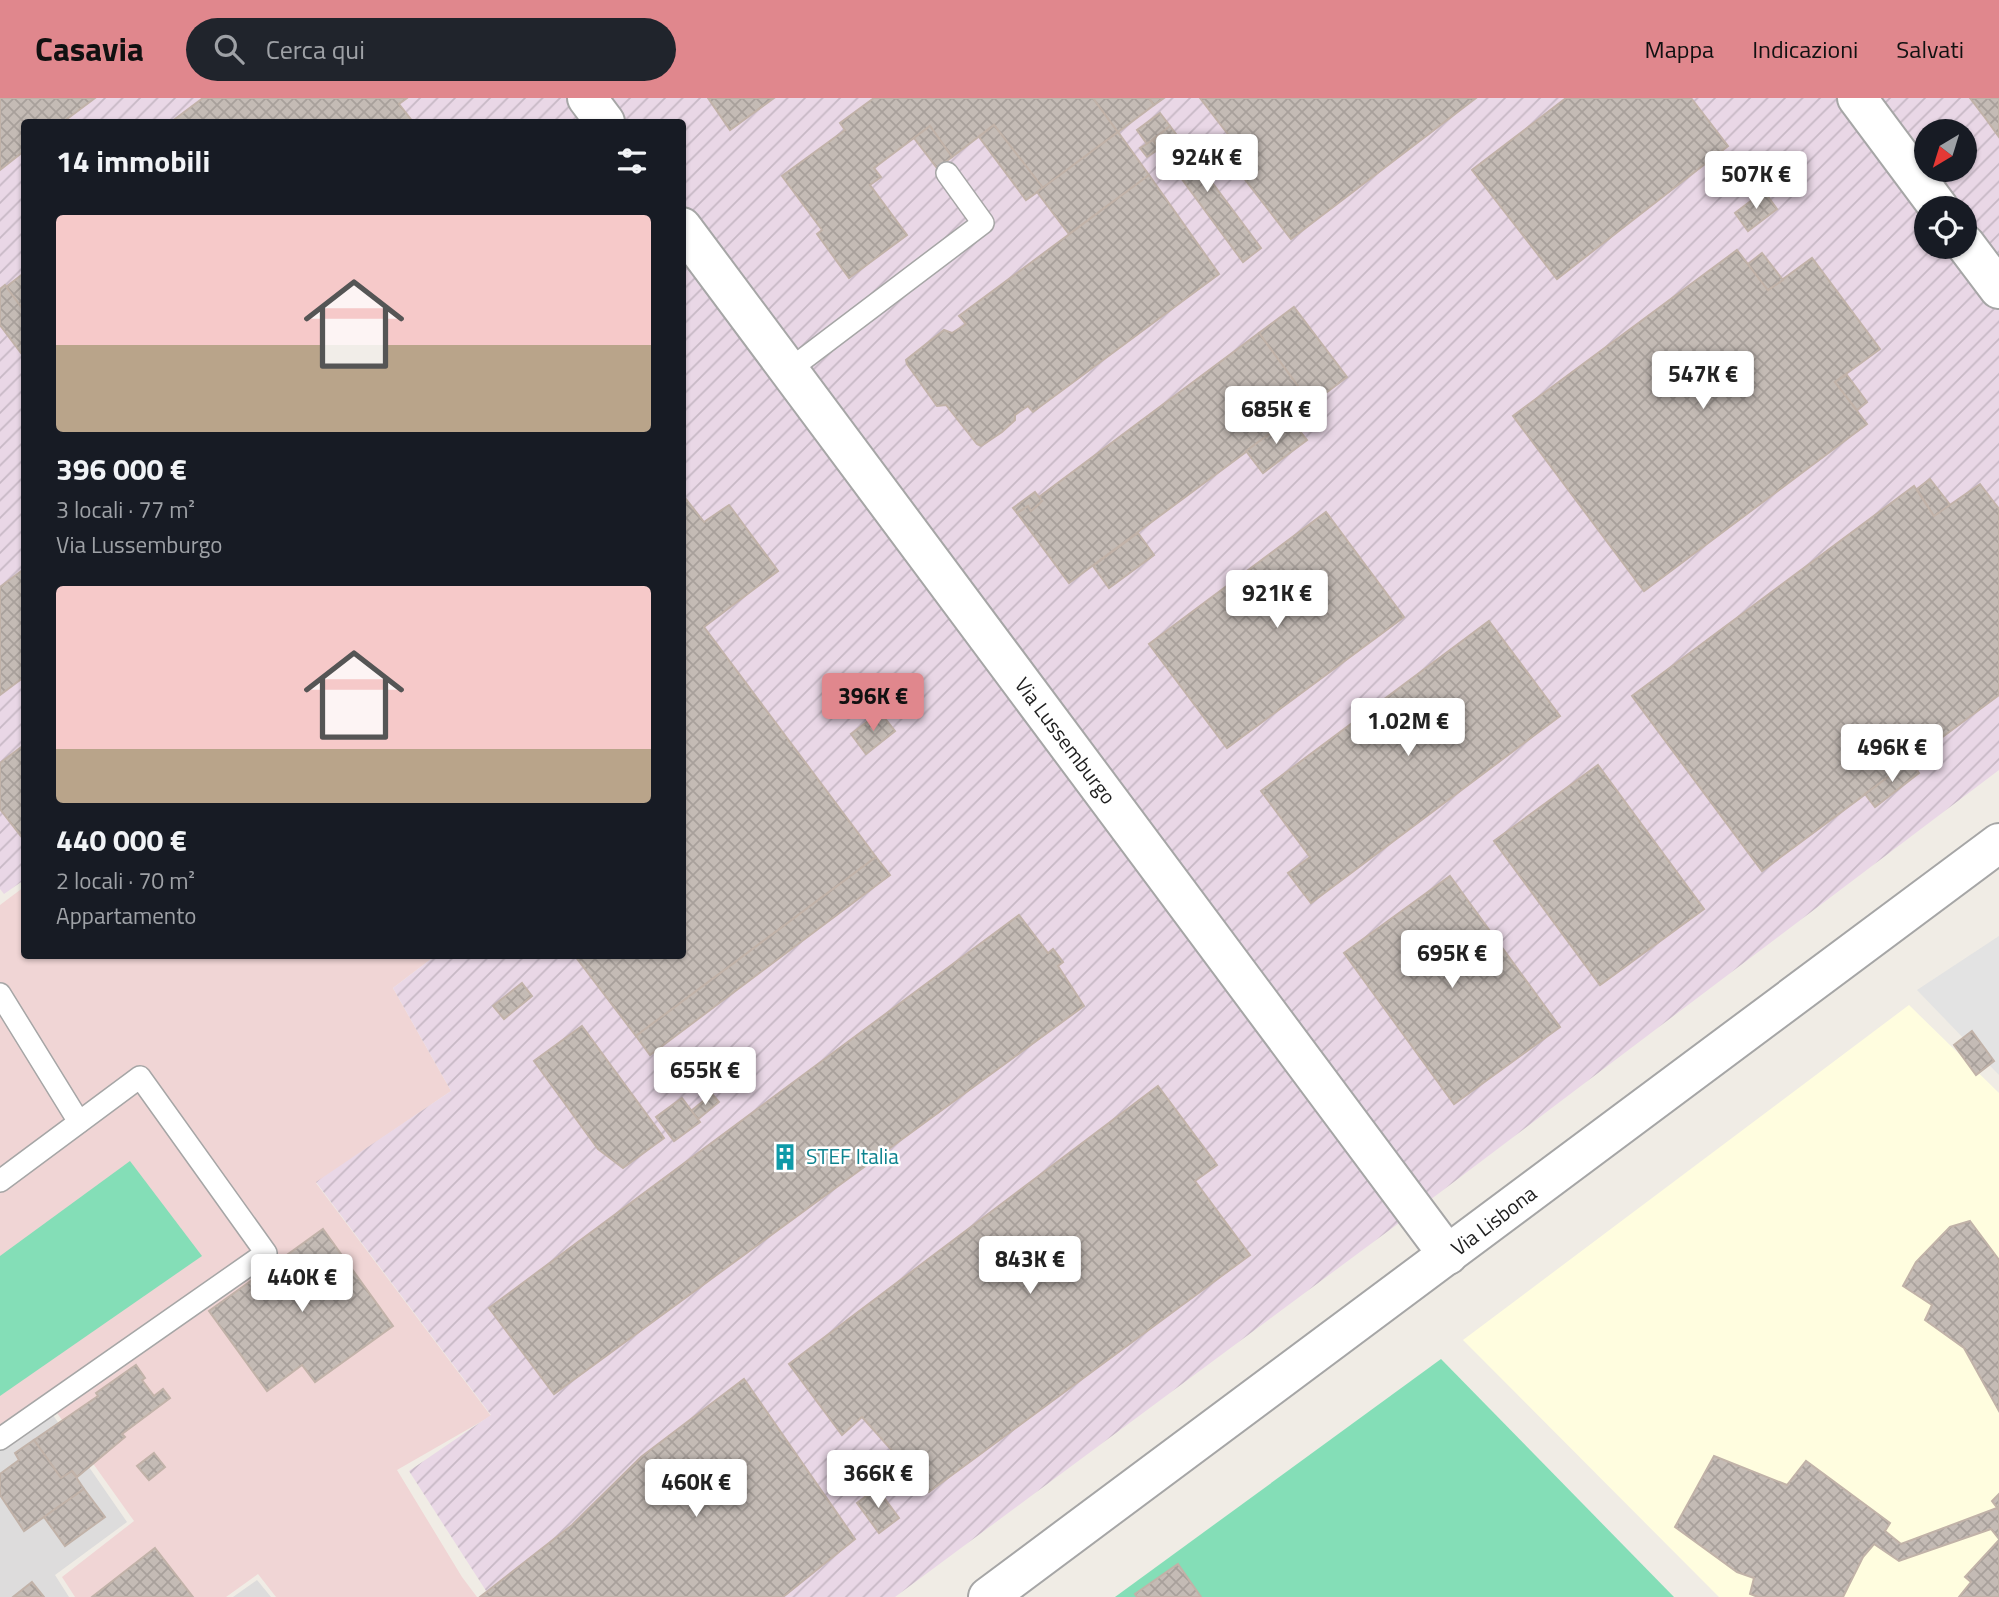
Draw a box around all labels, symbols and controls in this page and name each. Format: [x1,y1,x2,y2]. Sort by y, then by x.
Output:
search box [186,18,676,81]
text: Casavia [35,24,144,74]
icon: search [210,30,248,68]
text: Cerca qui [266,30,365,69]
text: Mappa [1645,31,1714,67]
text: Indicazioni [1752,31,1858,67]
text: Salvati [1896,31,1964,67]
north arrow [1914,119,1978,182]
map controls [1914,119,1977,259]
pin: 924K € [1150,134,1264,194]
text: 14 immobili [56,138,210,184]
text: 924K € [1172,139,1242,174]
icon: filters [613,142,651,180]
pin: 507K € [1699,152,1813,211]
text: 507K € [1721,156,1791,191]
button: locate [1914,196,1977,259]
icon: home [291,261,417,387]
pin: 547K € [1646,352,1760,411]
text: 547K € [1668,356,1738,391]
pin: 685K € [1219,386,1333,446]
text: 685K € [1241,391,1311,426]
text: 396 000 € [56,446,187,492]
text: 3 locali · 77 m² [56,492,195,527]
text: Via Lussemburgo [56,527,222,562]
pin: 921K € [1220,570,1334,630]
text: 921K € [1242,575,1312,610]
icon: home [291,632,417,758]
street label: Via Lussemburgo [1007,670,1124,811]
pin: 396K € [816,674,930,733]
text: 396K € [838,678,908,713]
pin: 1.02M € [1343,698,1473,758]
text: 1.02M € [1367,703,1449,738]
pin: 496K € [1835,724,1949,784]
text: 496K € [1857,729,1927,764]
text: 440 000 € [56,817,187,863]
text: 2 locali · 70 m² [56,863,195,898]
text: Appartamento [56,898,196,933]
pin: 695K € [1395,930,1509,990]
text: 695K € [1417,935,1487,970]
pin: 655K € [648,1048,762,1107]
text: 655K € [670,1052,740,1087]
place label: STEF Italia [806,1140,899,1172]
building icon: STEF Italia [770,1142,800,1172]
street label: Via Lisbona [1444,1177,1543,1263]
pin: 843K € [973,1236,1087,1296]
text: 843K € [995,1241,1065,1276]
pin: 440K € [245,1254,359,1314]
text: 440K € [267,1259,337,1294]
pin: 366K € [821,1450,935,1510]
text: 366K € [843,1455,913,1490]
pin: 460K € [639,1460,753,1519]
text: 460K € [661,1464,731,1499]

